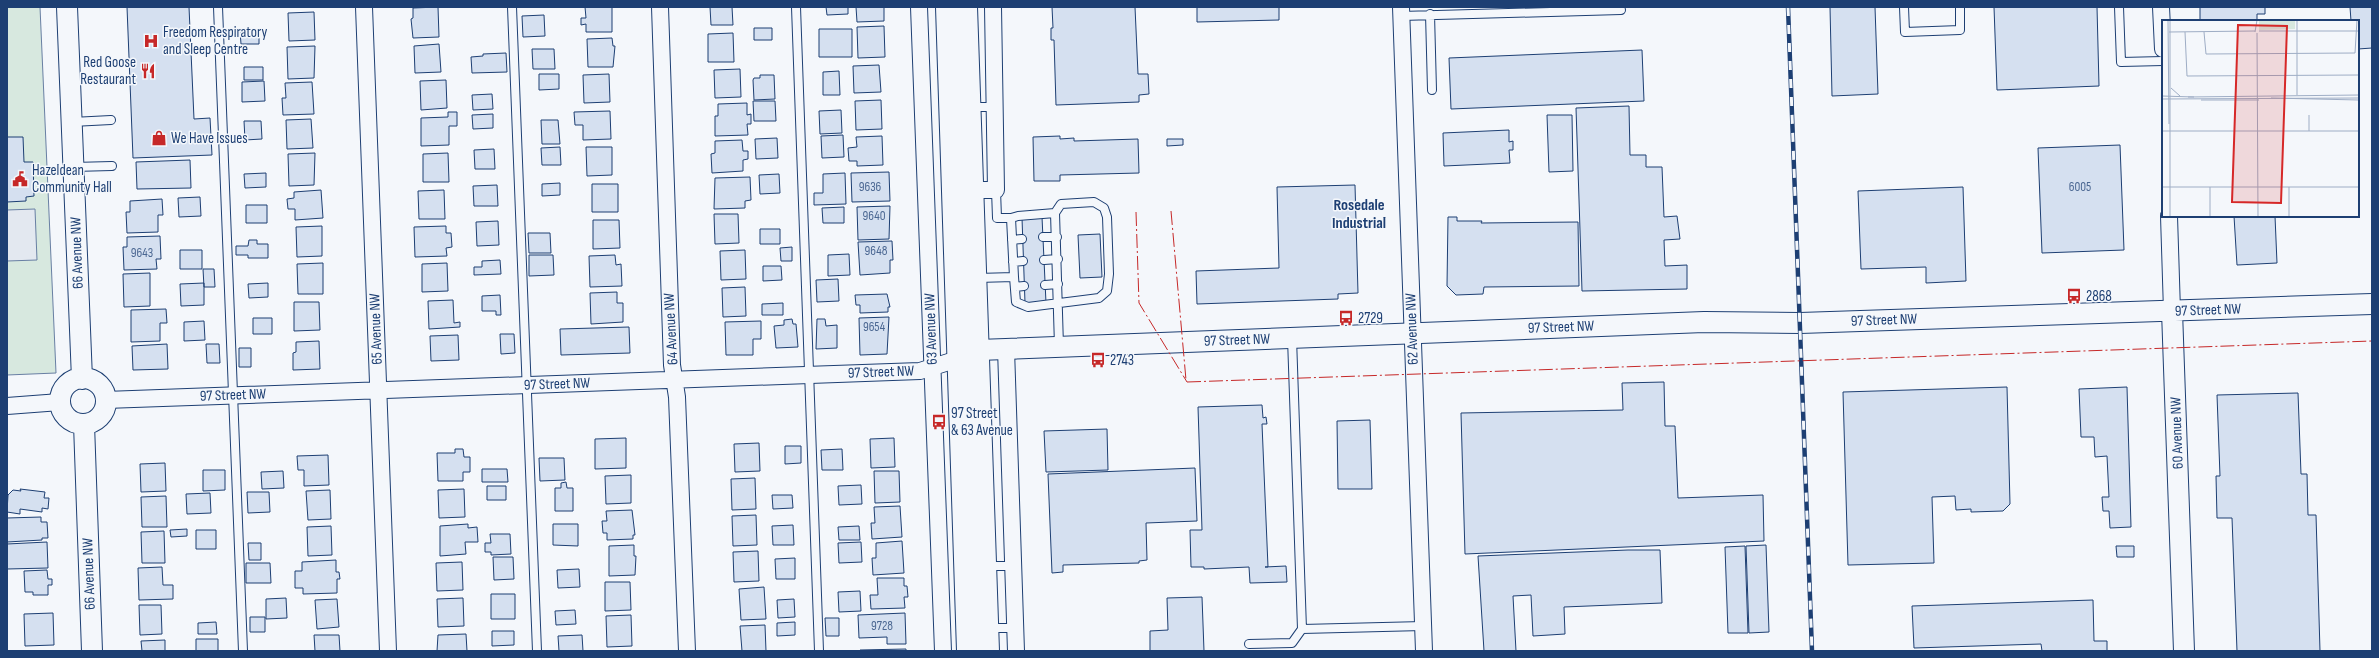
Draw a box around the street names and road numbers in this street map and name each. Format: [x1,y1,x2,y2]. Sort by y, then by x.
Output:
street label: 66 Avenue NW [66,216,88,289]
street label: 64 Avenue NW [660,292,682,365]
street label: 65 Avenue NW [365,293,387,365]
street label: 63 Avenue NW [920,293,942,365]
street label: 62 Avenue NW [1401,293,1423,365]
street label: 97 Street NW [2174,299,2242,321]
street label: 97 Street NW [1850,309,1918,331]
street label: 97 Street NW [1527,316,1595,338]
street label: 97 Street NW [1203,329,1271,351]
street label: 97 Street NW [847,361,915,383]
street label: 97 Street NW [523,373,591,395]
street label: 97 Street NW [199,384,267,406]
street label: 60 Avenue NW [2166,396,2188,469]
street label: 66 Avenue NW [78,537,100,610]

